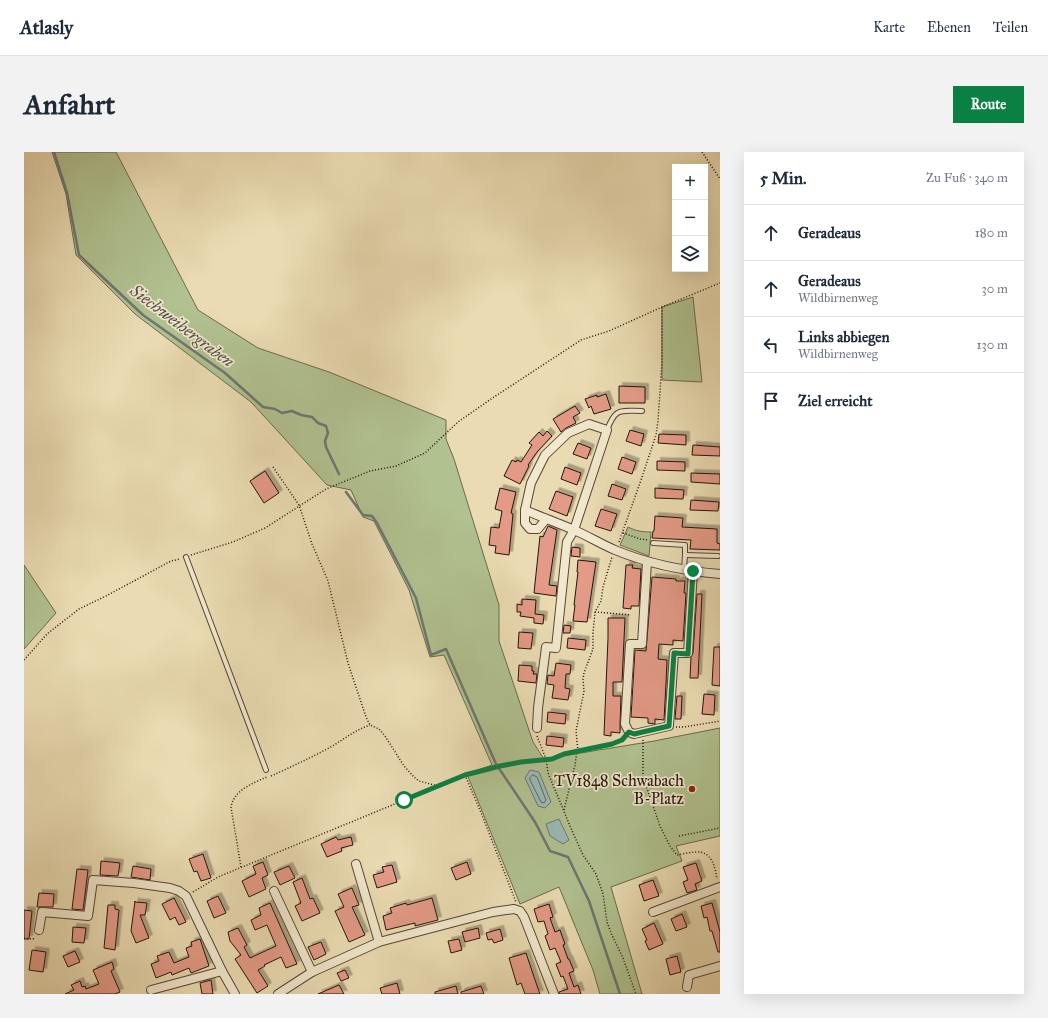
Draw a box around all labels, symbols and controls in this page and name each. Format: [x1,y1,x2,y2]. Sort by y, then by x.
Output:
text: Atlasly [20,16,73,39]
text: Karte [873,19,905,36]
text: Ebenen [927,19,971,36]
text: Teilen [993,19,1028,36]
button: Route [953,86,1024,123]
text: Anfahrt [24,87,115,122]
map controls [672,164,708,272]
button: + [672,164,708,200]
text: 5 Min. [760,168,807,189]
text: Zu Fuß · 340 m [926,170,1008,186]
button: − [672,200,708,236]
icon: ahead [760,222,782,244]
text: Geradeaus [798,224,861,242]
text: 180 m [975,225,1008,241]
button: layers [672,236,708,272]
text: Geradeaus [798,272,861,290]
icon: ahead [760,278,782,300]
water label: Siechweihergraben [125,279,238,372]
text: 30 m [982,281,1008,297]
text: Wildbirnenweg [798,290,878,306]
text: Links abbiegen [798,328,890,346]
icon: left [760,334,782,356]
text: 130 m [976,337,1008,353]
text: Wildbirnenweg [798,346,878,362]
icon: arrive [760,390,782,412]
text: Ziel erreicht [798,392,873,410]
route end [684,562,702,580]
place label: TV1848 Schwabach B-Platz [554,771,685,808]
marker: TV1848 Schwabach B-Platz [687,784,697,794]
route start [395,791,413,809]

